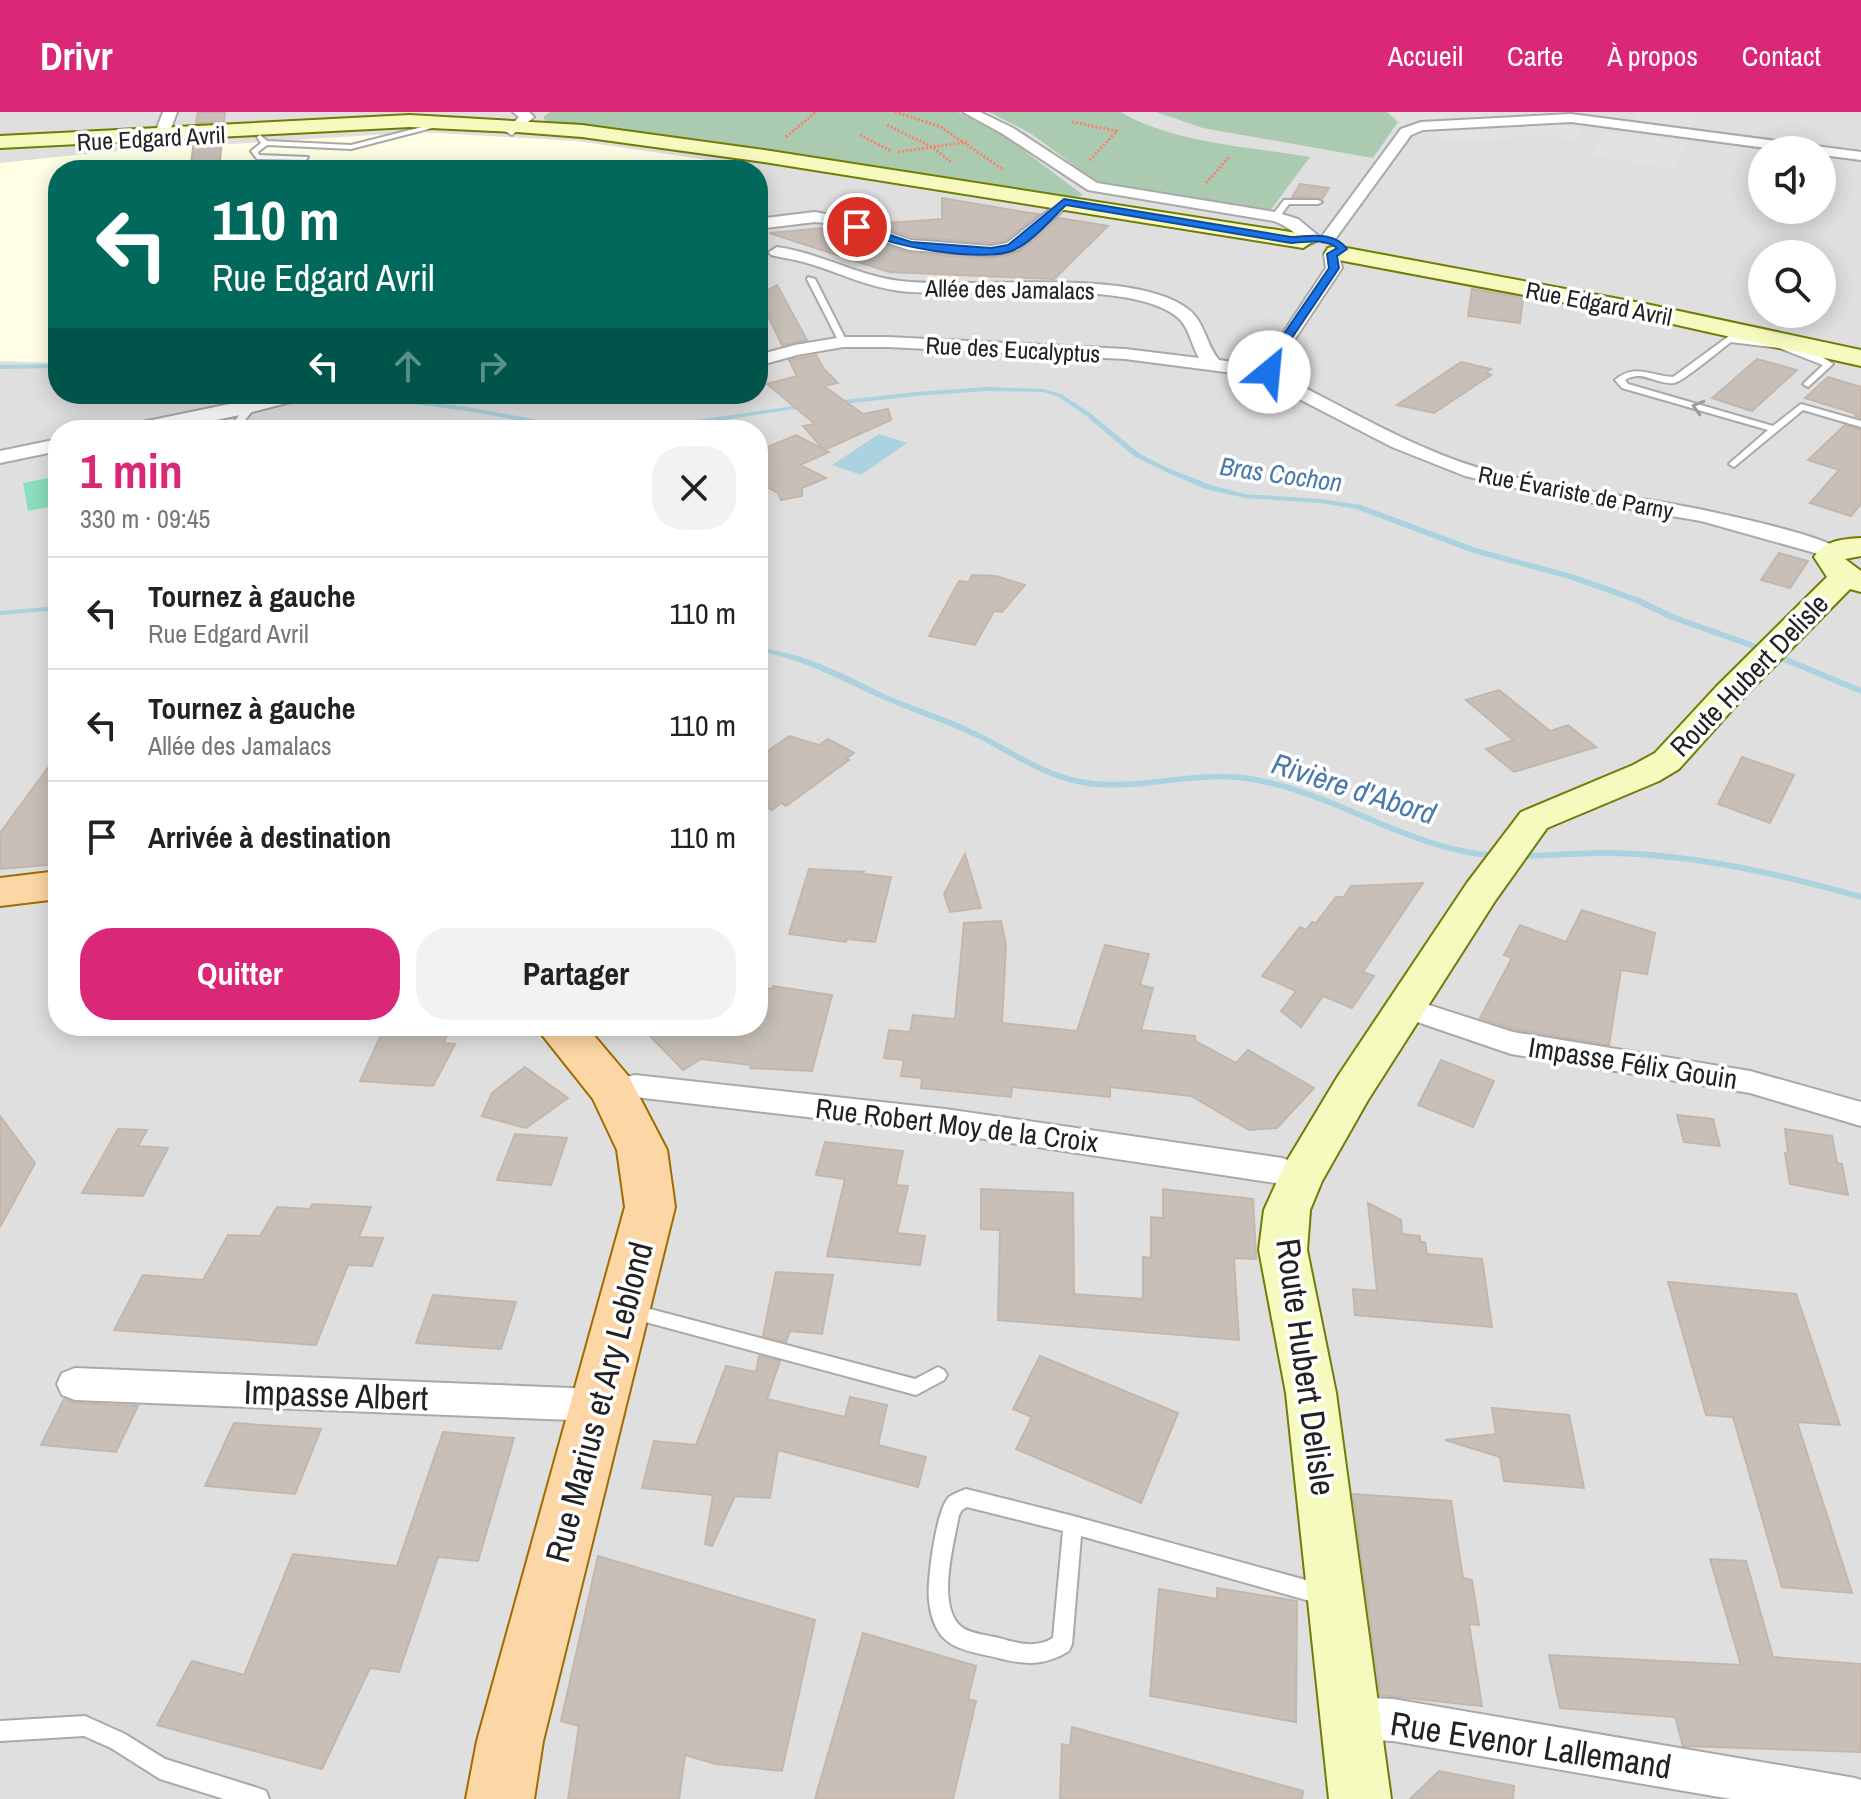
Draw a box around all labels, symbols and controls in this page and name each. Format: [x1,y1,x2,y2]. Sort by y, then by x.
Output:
text: Drivr [40,31,113,82]
text: Accueil [1388,37,1463,75]
text: Carte [1507,37,1563,75]
text: À propos [1607,37,1698,75]
text: Contact [1742,37,1821,75]
street label: Rue Edgard Avril [76,118,226,158]
map controls [1748,136,1836,328]
button: sound [1748,136,1836,224]
text: 110 m [212,182,340,257]
icon: left [80,192,184,296]
pin [823,193,891,261]
icon: arrive [835,205,879,249]
button: search [1748,240,1836,328]
text: Rue Edgard Avril [212,254,435,302]
street label: Allée des Jamalacs [924,272,1095,306]
street label: Rue Edgard Avril [1523,273,1675,333]
street label: Rue des Eucalyptus [925,328,1101,370]
position arrow [1227,330,1311,414]
icon: left [302,344,346,388]
icon: ahead [386,344,430,388]
icon: right [470,344,514,388]
one-way arrow [1691,400,1705,416]
text: 1 min [80,438,183,503]
button: close [652,446,736,530]
water label: Bras Cochon [1218,448,1344,500]
street label: Rue Évariste de Parny [1476,457,1676,527]
text: 330 m · 09:45 [80,501,210,536]
text: Tournez à gauche [148,576,355,616]
street label: Route Hubert Delisle [1661,585,1837,765]
icon: left [80,591,124,635]
text: 110 m [669,593,736,633]
text: Rue Edgard Avril [148,616,309,651]
text: Tournez à gauche [148,688,355,728]
icon: left [80,703,124,747]
text: 110 m [669,705,736,745]
text: Allée des Jamalacs [148,728,332,763]
water label: Rivière d'Abord [1267,743,1441,833]
icon: arrive [80,815,124,859]
text: Arrivée à destination [148,817,391,857]
text: 110 m [669,817,736,857]
button: Quitter [80,928,400,1020]
button: Partager [416,928,736,1020]
street label: Impasse Félix Gouin [1526,1028,1740,1098]
street label: Rue Robert Moy de la Croix [813,1089,1101,1161]
street label: Route Hubert Delisle [1265,1236,1347,1498]
street label: Rue Marius et Ary Leblond [534,1237,664,1567]
street label: Impasse Albert [243,1369,429,1421]
street label: Rue Evenor Lallemand [1387,1700,1675,1790]

